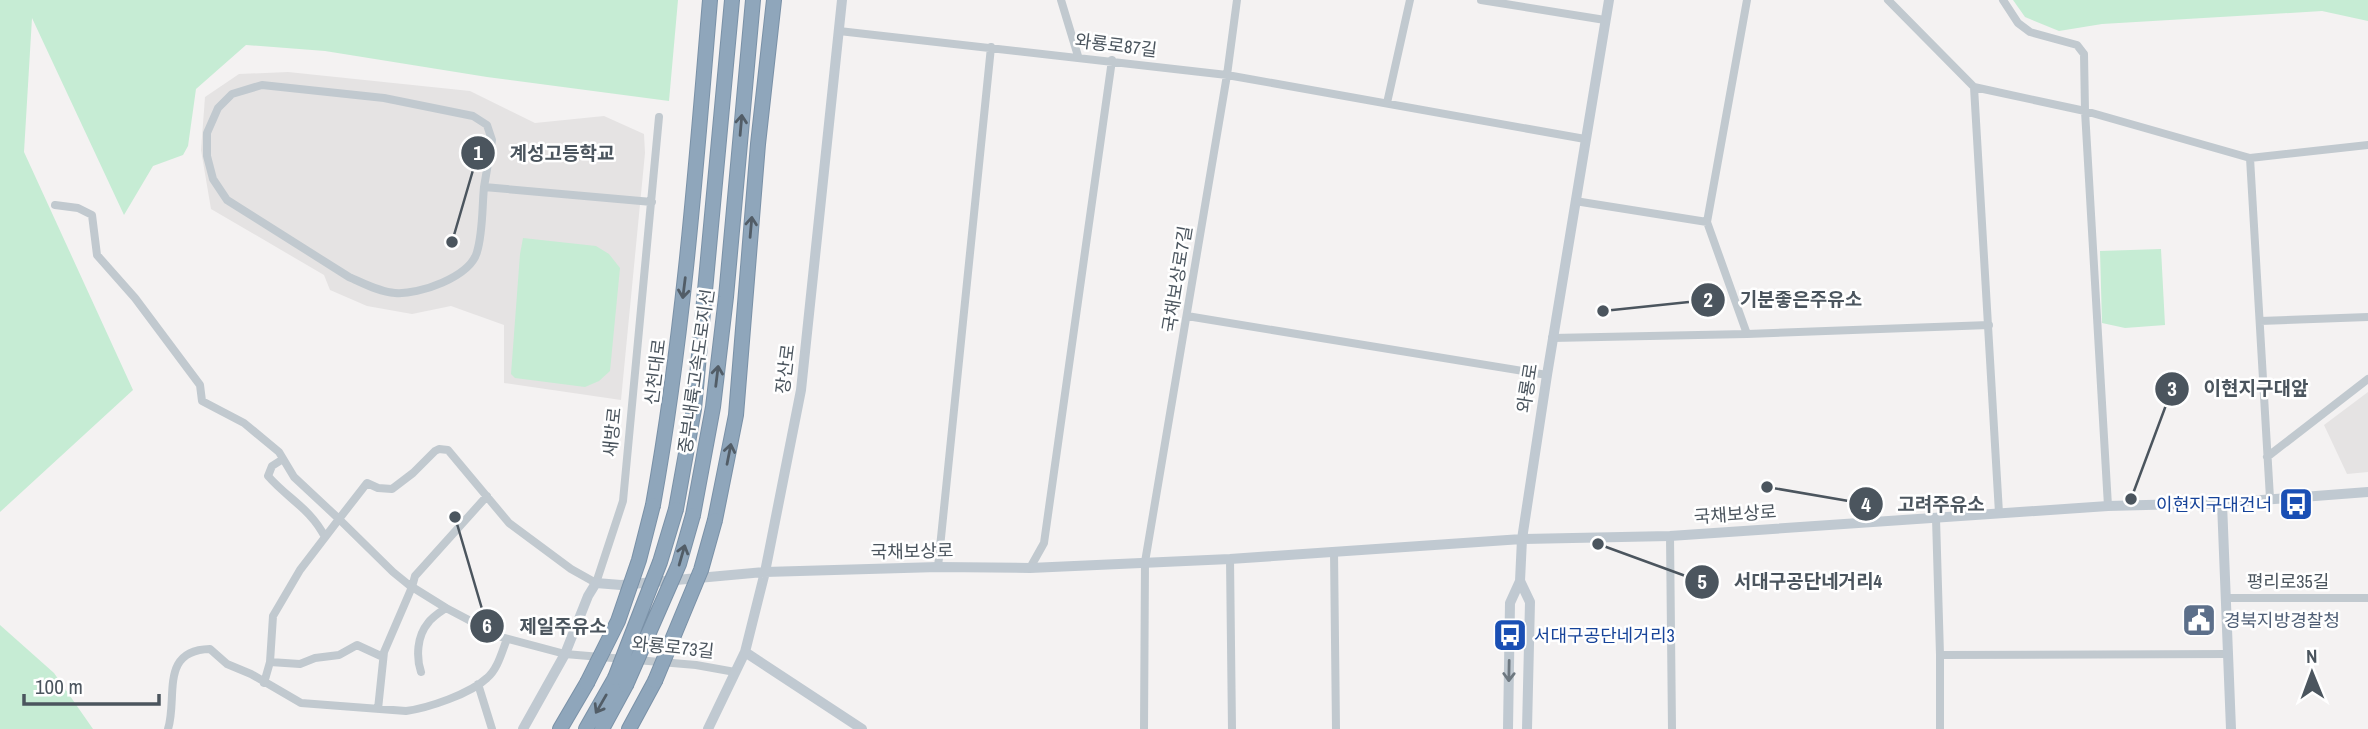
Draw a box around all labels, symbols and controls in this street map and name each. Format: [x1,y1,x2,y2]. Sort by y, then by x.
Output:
street label: 와룡로87길 [1073,28,1159,62]
one-way arrow [735,114,748,137]
callout: 계성고등학교 [460,133,628,173]
text: 1 [473,138,483,167]
text: 계성고등학교 [510,140,614,166]
one-way arrow [744,216,757,239]
street label: 국채보상로7길 [1156,224,1198,334]
one-way arrow [677,276,690,298]
callout: 기분좋은주유소 [1691,280,1876,320]
text: 2 [1703,285,1713,314]
text: 기분좋은주유소 [1740,286,1862,312]
street label: 중부내륙고속도로지선 [672,287,720,455]
street label: 신천대로 [639,338,671,406]
street label: 장산로 [770,343,800,395]
street label: 와룡로 [1511,362,1543,414]
one-way arrow [711,365,724,388]
callout: 이현지구대앞 [2155,369,2323,409]
text: 3 [2167,374,2177,403]
text: 이현지구대앞 [2204,375,2308,401]
street label: 새방로 [597,406,627,458]
one-way arrow [723,443,736,465]
callout: 고려주유소 [1849,484,1999,524]
bus stop icon: 이현지구대건너 [2277,485,2315,523]
text: 4 [1861,490,1871,519]
text: 고려주유소 [1897,491,1985,517]
place label: 이현지구대건너 [2156,492,2272,517]
street label: 국채보상로 [1693,499,1777,529]
street label: 국채보상로 [870,538,954,564]
one-way arrow [676,544,689,566]
callout: 서대구공단네거리4 [1685,562,1896,602]
text: 5 [1697,567,1707,596]
text: 서대구공단네거리4 [1734,568,1883,594]
street label: 평리로35길 [2247,569,2329,594]
public building icon: 경북지방경찰청 [2180,601,2218,639]
callout: 제일주유소 [470,606,620,646]
place label: 경북지방경찰청 [2224,608,2340,633]
text: 6 [482,611,492,640]
text: 제일주유소 [519,613,607,639]
bus stop icon: 서대구공단네거리3 [1491,616,1529,654]
place label: 서대구공단네거리3 [1534,623,1675,648]
street label: 와룡로73길 [631,630,715,664]
north arrow [2277,638,2347,708]
text: N [2306,643,2318,669]
one-way arrow [1502,659,1515,682]
scale bar [24,662,159,706]
text: 100 m [35,672,83,701]
one-way arrow [593,693,607,713]

